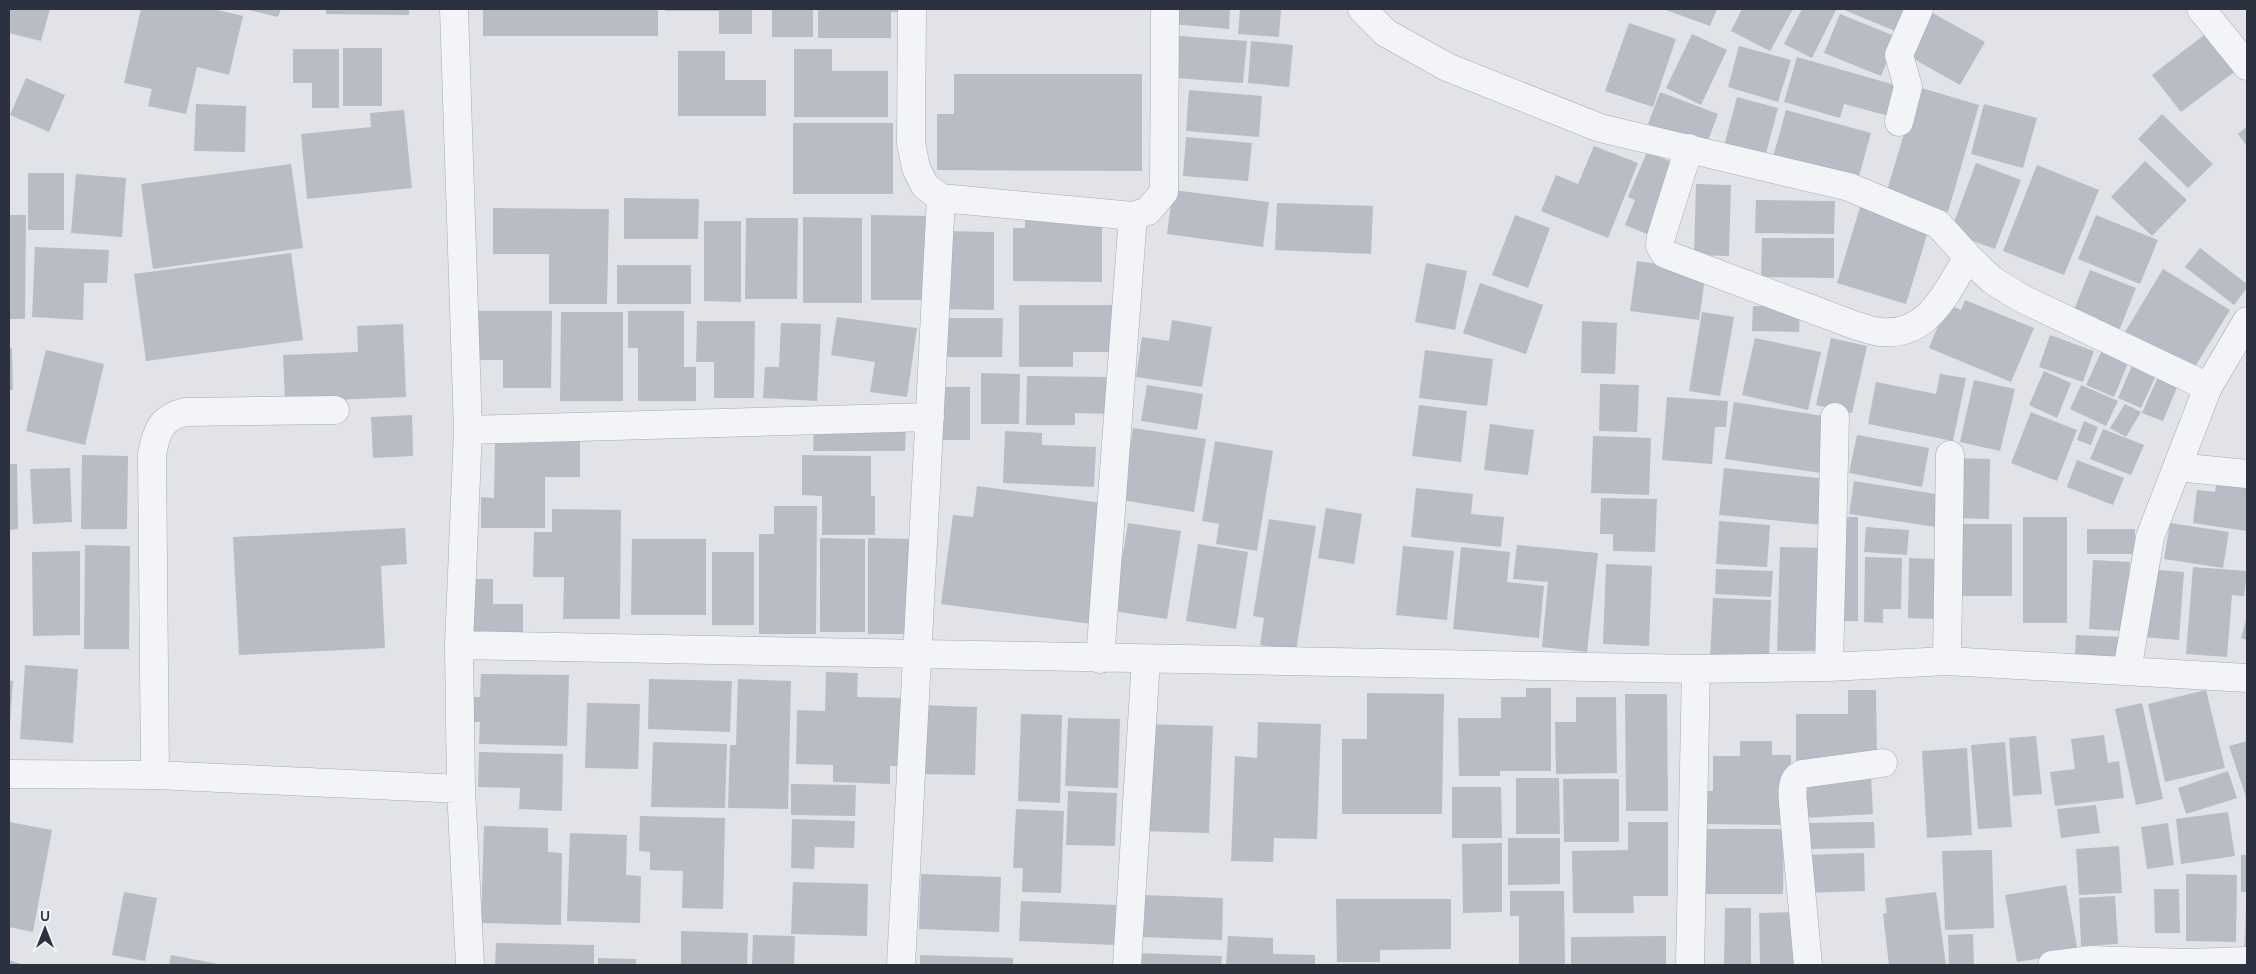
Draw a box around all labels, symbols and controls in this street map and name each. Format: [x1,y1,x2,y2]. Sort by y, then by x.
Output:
north arrow [20,904,70,954]
text: U [40,907,50,925]

